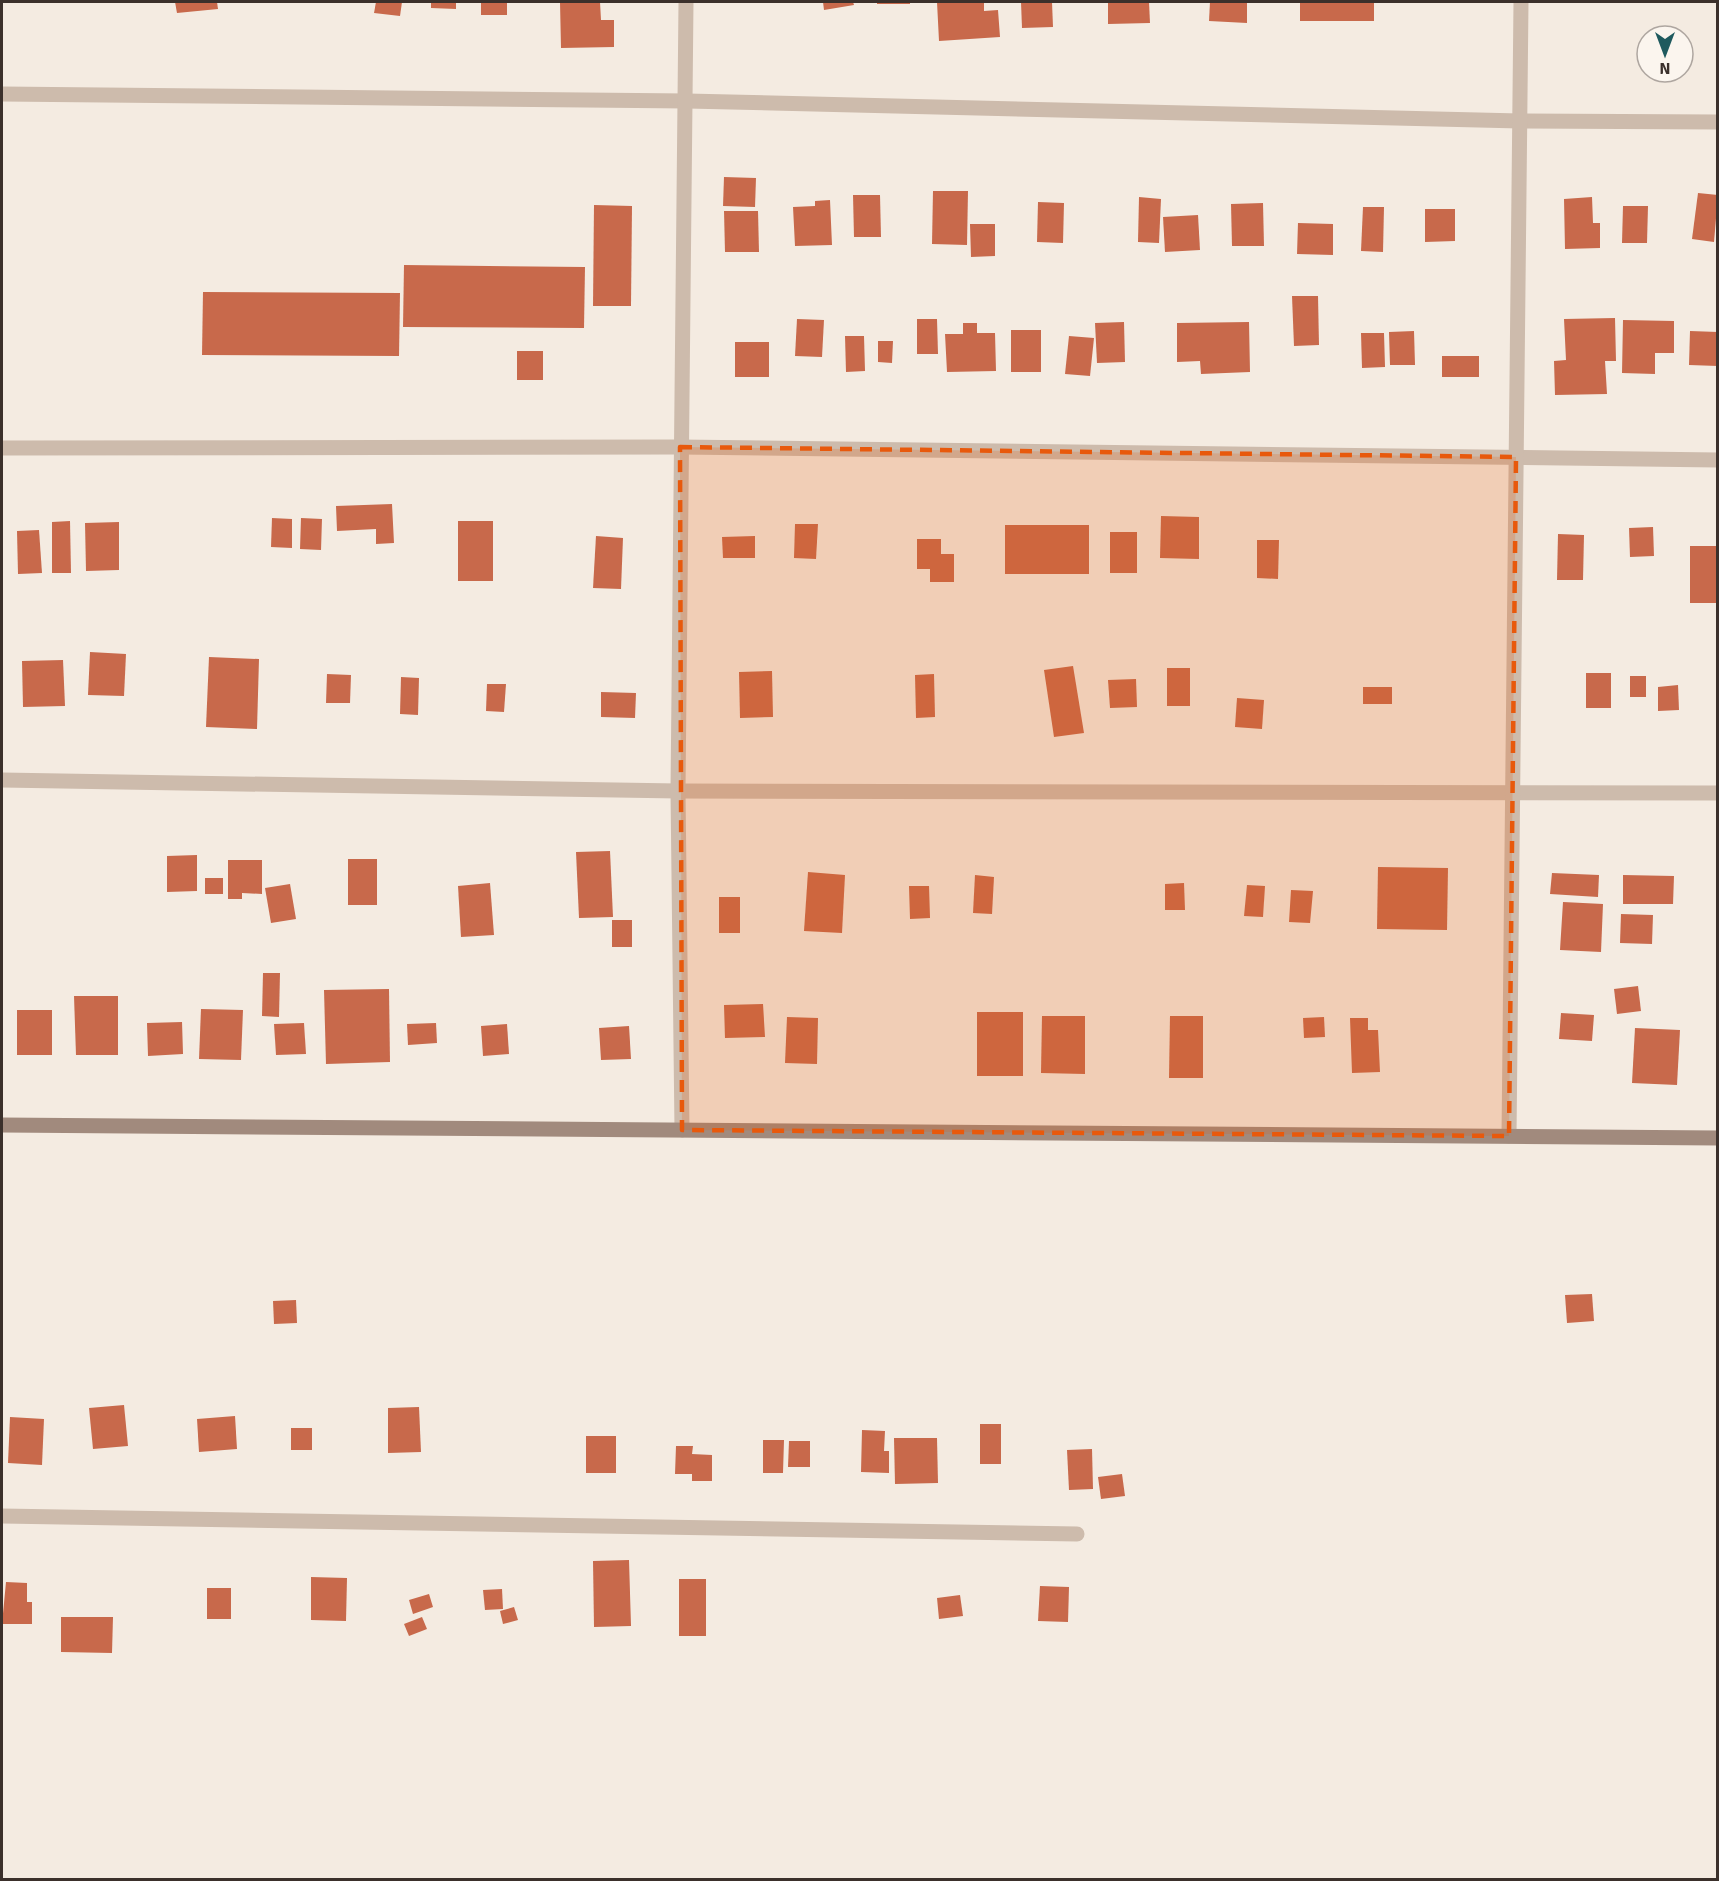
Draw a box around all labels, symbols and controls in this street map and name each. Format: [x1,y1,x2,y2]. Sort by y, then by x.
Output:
north arrow [1635,24,1695,84]
text: N [1659,58,1671,78]

